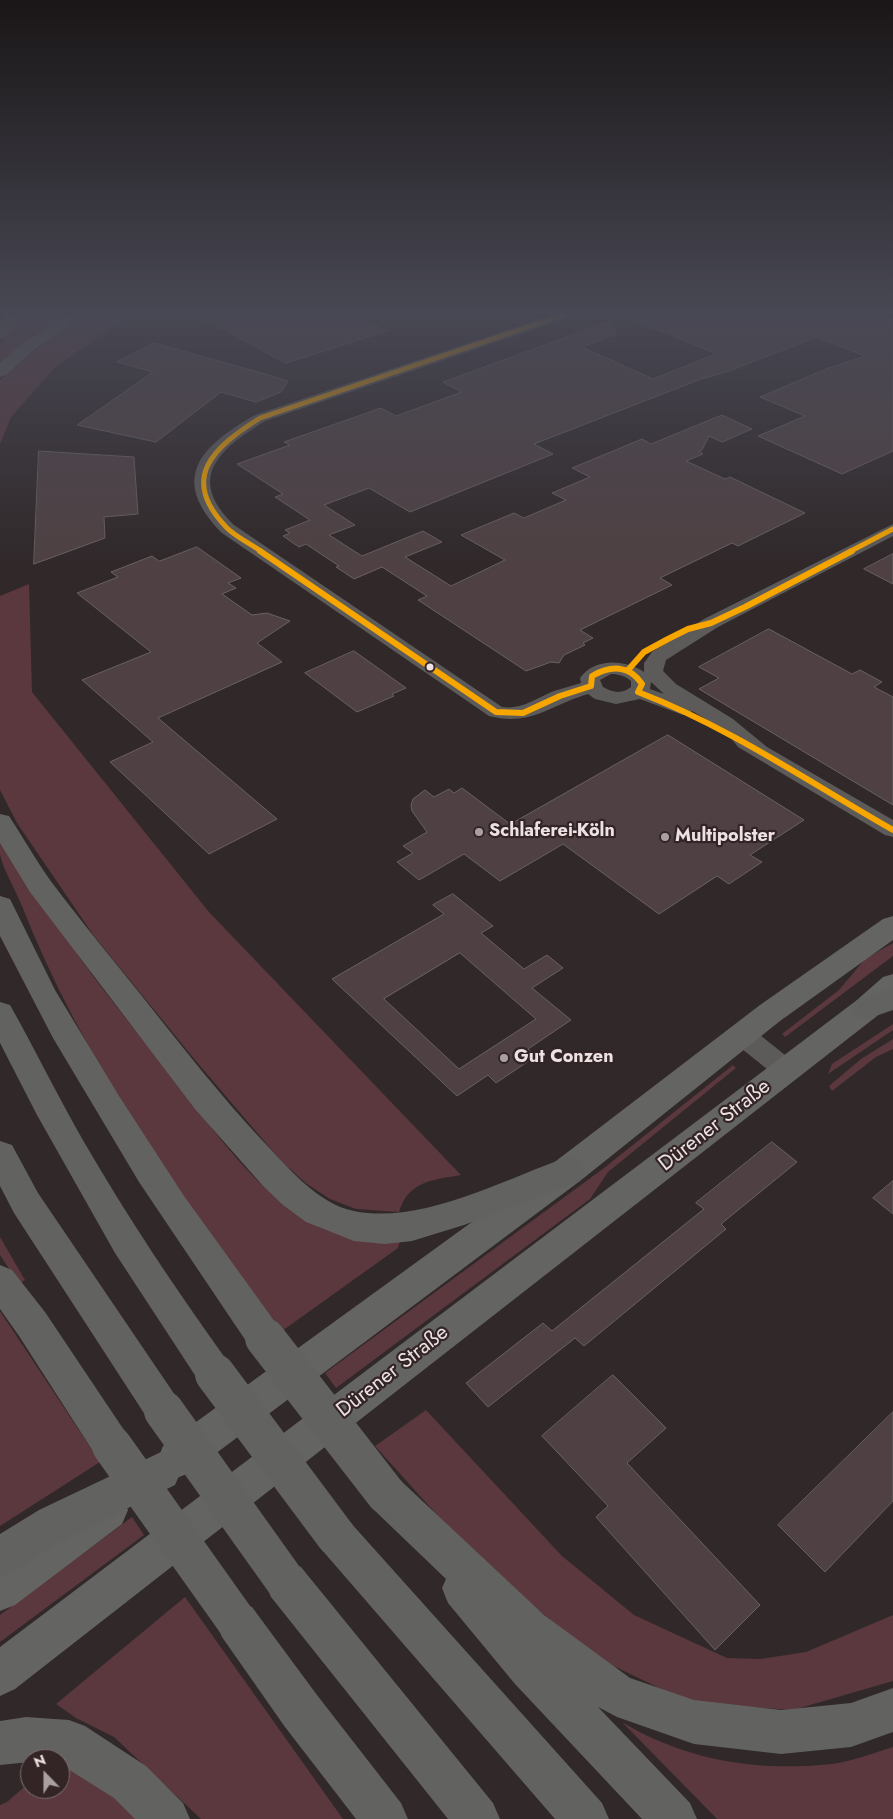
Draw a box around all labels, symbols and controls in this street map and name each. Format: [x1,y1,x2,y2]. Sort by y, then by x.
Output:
unlabelled marker [425,662,435,672]
place label: Schlaferei-Köln [489,821,615,843]
marker: Schlaferei-Köln [473,826,485,838]
place label: Multipolster [675,826,775,848]
marker: Multipolster [659,831,671,843]
place label: Gut Conzen [514,1047,614,1069]
marker: Gut Conzen [498,1052,510,1064]
street label: Dürener Straße [654,1075,776,1177]
street label: Dürener Straße [332,1321,454,1423]
north arrow [20,1749,70,1799]
text: N [31,1750,49,1772]

